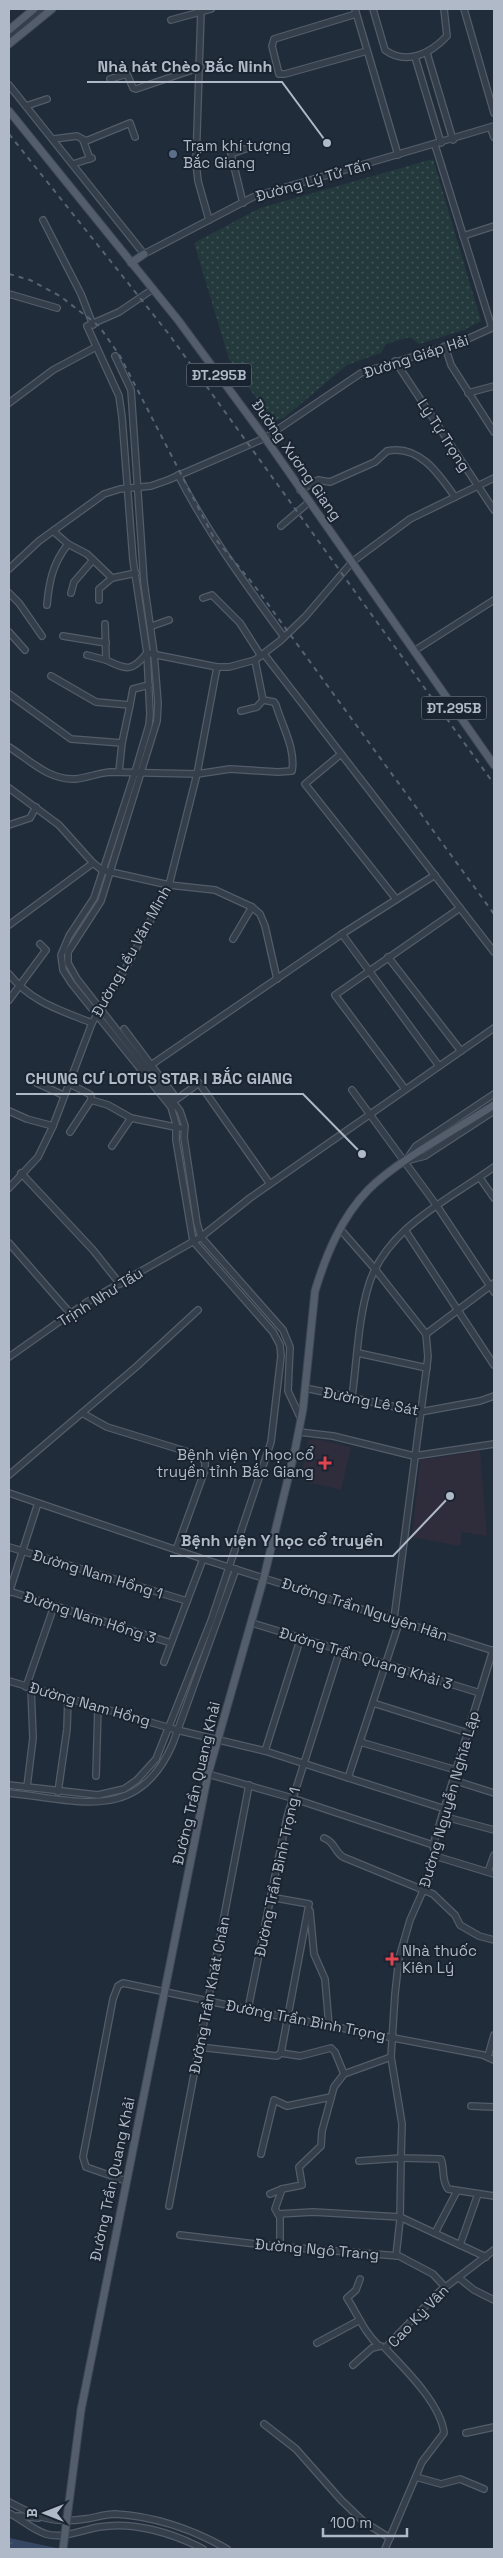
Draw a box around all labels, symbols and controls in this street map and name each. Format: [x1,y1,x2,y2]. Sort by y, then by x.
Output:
callout: Nhà hát Chèo Bắc Ninh [87,51,282,82]
text: Nhà hát Chèo Bắc Ninh [98,56,272,77]
place label: Trạm khí tượng Bắc Giang [183,136,291,172]
marker: Trạm khí tượng Bắc Giang [167,148,179,160]
street label: Đường Lý Tử Tấn [253,154,373,206]
street label: Đường Giáp Hải [361,330,471,382]
road number: ĐT.295B [186,364,252,386]
street label: Lý Tự Trọng [413,395,475,475]
street label: Đường Xương Giang [248,396,346,524]
road number: ĐT.295B [422,696,486,720]
street label: Đường Lều Văn Minh [87,882,175,1020]
callout: CHUNG CƯ LOTUS STAR I BẮC GIANG [16,1063,303,1094]
text: CHUNG CƯ LOTUS STAR I BẮC GIANG [25,1067,293,1089]
street label: Trịnh Như Tấu [54,1263,146,1331]
street label: Đường Lê Sát [322,1382,420,1420]
place label: Bệnh viện Y học cổ truyền tỉnh Bắc Giang [156,1445,314,1481]
marker: Bệnh viện Y học cổ truyền tỉnh Bắc Giang [318,1456,332,1470]
callout: Bệnh viện Y học cổ truyền [170,1525,393,1556]
text: Bệnh viện Y học cổ truyền [181,1530,383,1551]
street label: Đường Nam Hồng 1 [31,1545,165,1603]
street label: Đường Trần Nguyên Hãn [280,1573,450,1645]
street label: Đường Nam Hồng 3 [22,1587,158,1647]
street label: Đường Trần Quang Khải 3 [277,1623,455,1693]
street label: Đường Nam Hồng [27,1678,153,1730]
street label: Đường Trần Quang Khải [168,1699,224,1867]
street label: Đường Nguyễn Nghĩa Lập [415,1708,483,1890]
street label: Đường Trần Bình Trọng 1 [250,1786,304,1958]
street label: Đường Trần Khát Chân [184,1915,234,2075]
place label: Nhà thuốc Kiên Lý [402,1941,477,1977]
marker: Nhà thuốc Kiên Lý [386,1953,398,1965]
street label: Đường Trần Bình Trọng [224,1995,388,2045]
street label: Đường Trần Quang Khải [85,2095,139,2263]
street label: Đường Ngô Trang [254,2234,380,2264]
street label: Cao Kỳ Vân [384,2281,452,2351]
north arrow [20,2488,70,2538]
scale bar [323,2506,407,2538]
text: B [23,2508,41,2518]
text: 100 m [330,2513,372,2532]

